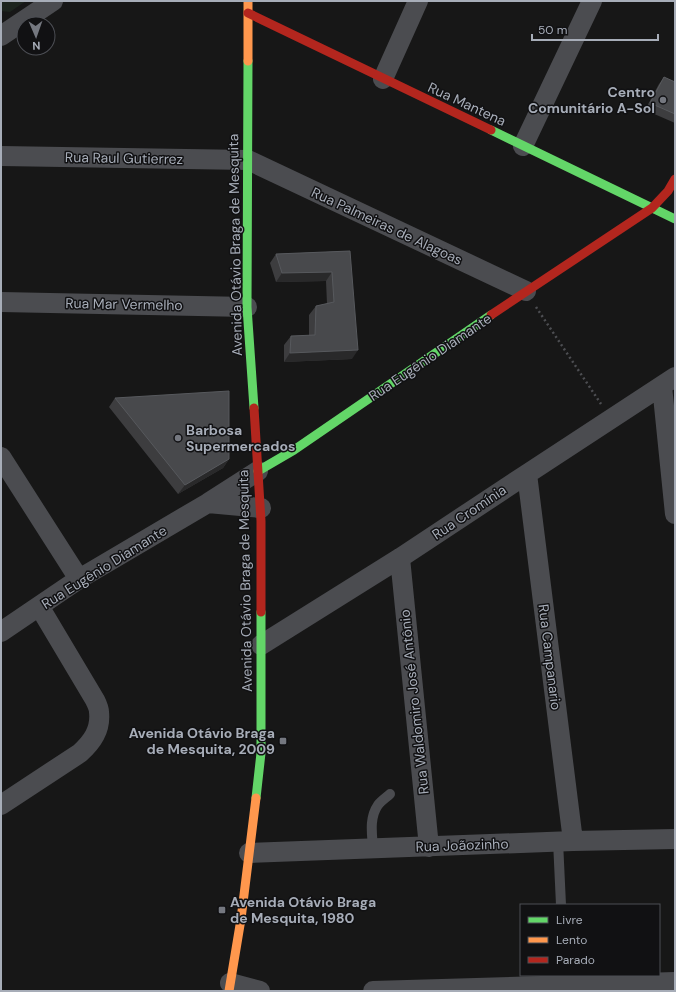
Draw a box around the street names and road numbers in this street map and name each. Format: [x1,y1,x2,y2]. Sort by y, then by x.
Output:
street label: Rua Mantena [425,78,509,130]
street label: Avenida Otávio Braga de Mesquita [224,134,246,356]
street label: Rua Raul Gutierrez [65,148,183,168]
street label: Rua Palmeiras de Alagoas [309,183,465,269]
street label: Rua Mar Vermelho [65,294,183,314]
street label: Rua Eugênio Diamante [365,309,495,405]
street label: Avenida Otávio Braga de Mesquita [234,470,256,692]
street label: Rua Cromínia [429,481,509,543]
street label: Rua Eugênio Diamante [38,521,170,613]
street label: Rua Campanario [535,603,565,711]
street label: Rua Waldomiro José Antônio [395,609,433,795]
street label: Rua Joãozinho [415,834,509,856]

